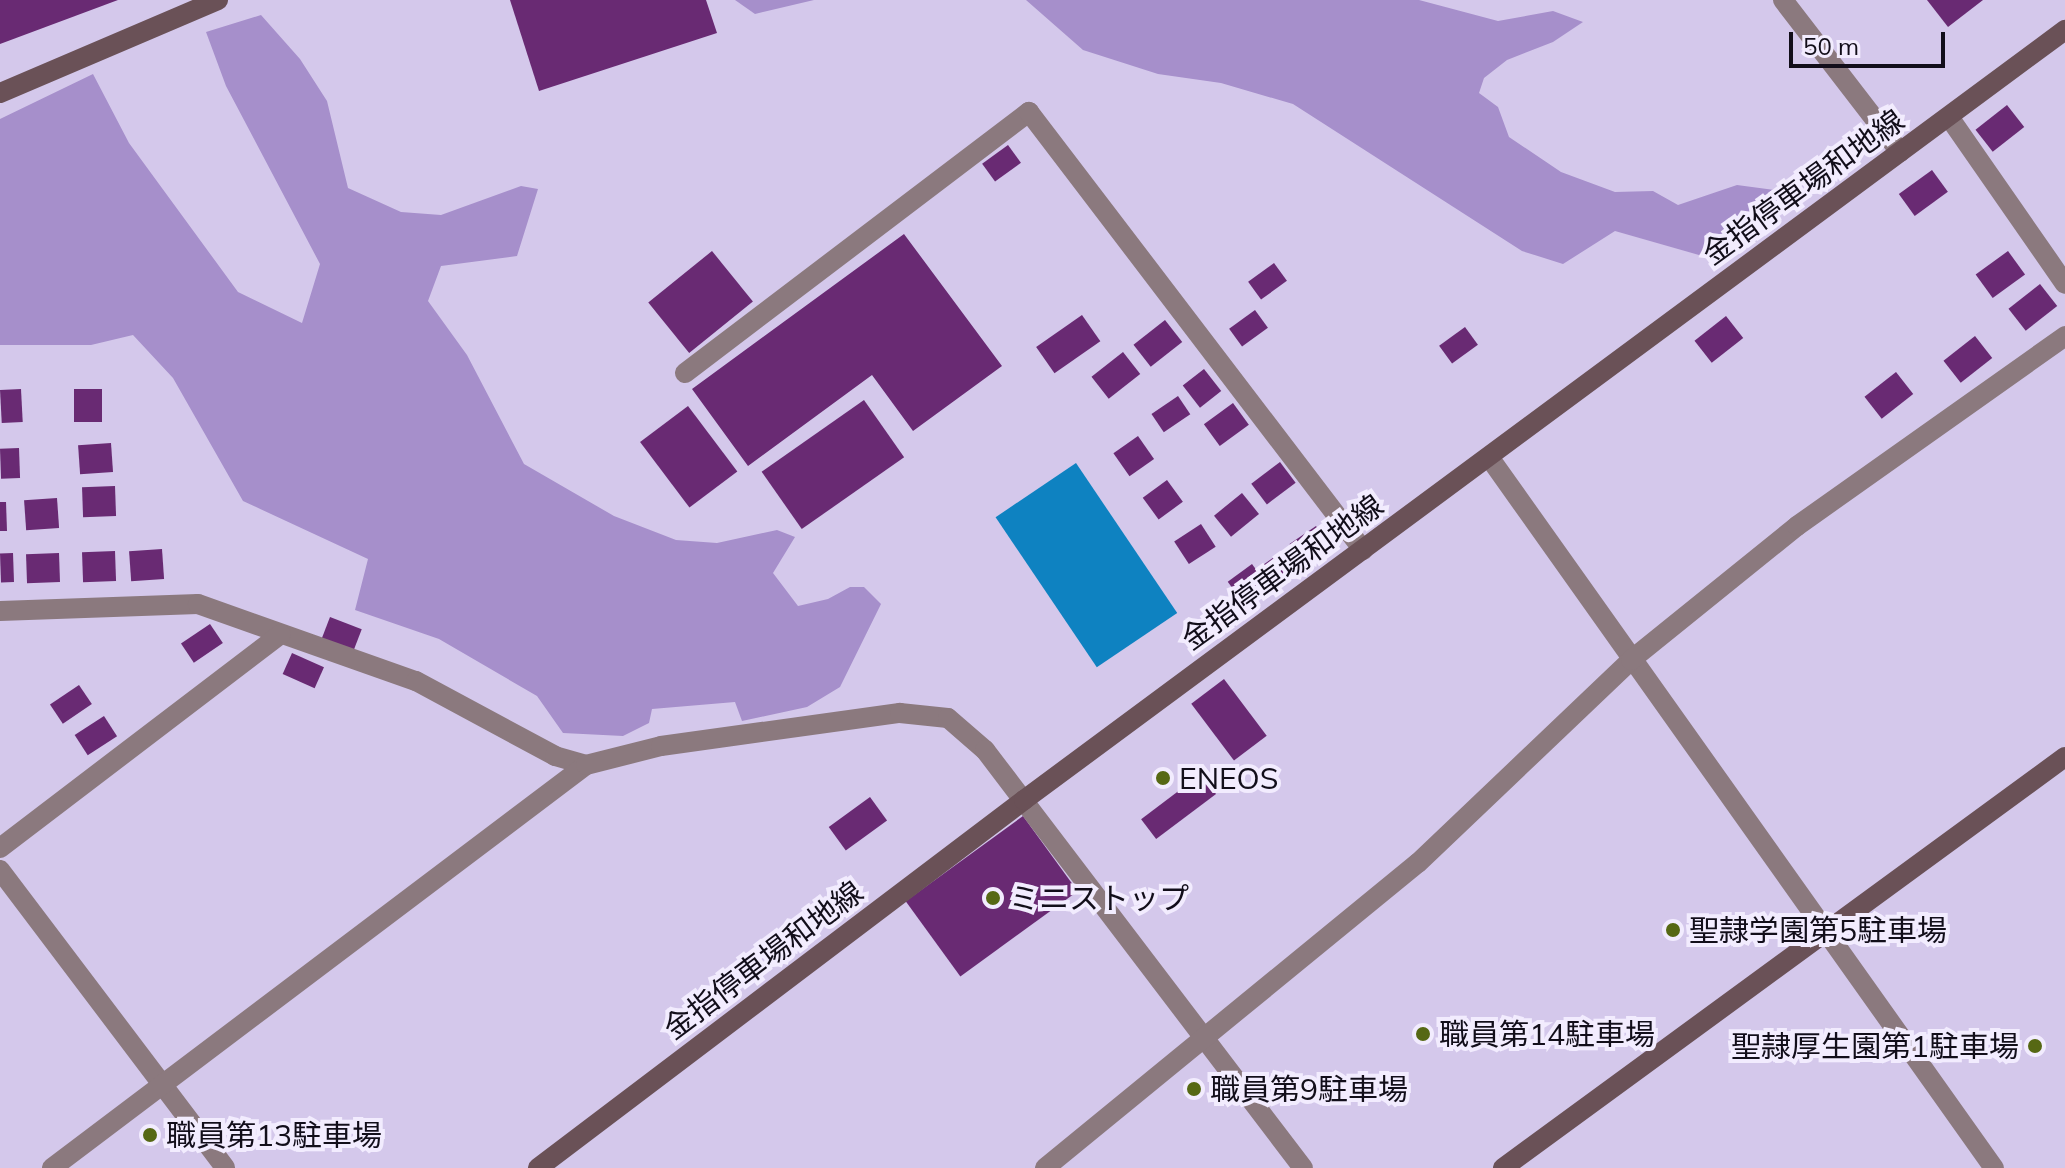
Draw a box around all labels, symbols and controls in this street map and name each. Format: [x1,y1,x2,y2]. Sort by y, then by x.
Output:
scale bar [1793,16,1949,66]
text: 50 m [1803,31,1859,61]
street label: 金指停車場和地線 [1695,102,1911,272]
street label: 金指停車場和地線 [1174,487,1390,657]
place label: ENEOS [1179,760,1278,796]
marker: ENEOS [1154,769,1172,787]
street label: 金指停車場和地線 [656,873,870,1047]
place label: ミニストップ [1009,880,1189,916]
marker: ミニストップ [984,889,1002,907]
place label: 聖隷学園第5駐車場 [1689,912,1947,948]
marker: 聖隷学園第5駐車場 [1664,921,1682,939]
place label: 職員第14駐車場 [1439,1016,1655,1052]
marker: 職員第14駐車場 [1414,1025,1432,1043]
place label: 聖隷厚生園第1駐車場 [1731,1028,2019,1064]
marker: 聖隷厚生園第1駐車場 [2026,1037,2044,1055]
place label: 職員第9駐車場 [1210,1071,1408,1107]
marker: 職員第9駐車場 [1185,1080,1203,1098]
place label: 職員第13駐車場 [166,1117,382,1153]
marker: 職員第13駐車場 [141,1126,159,1144]

